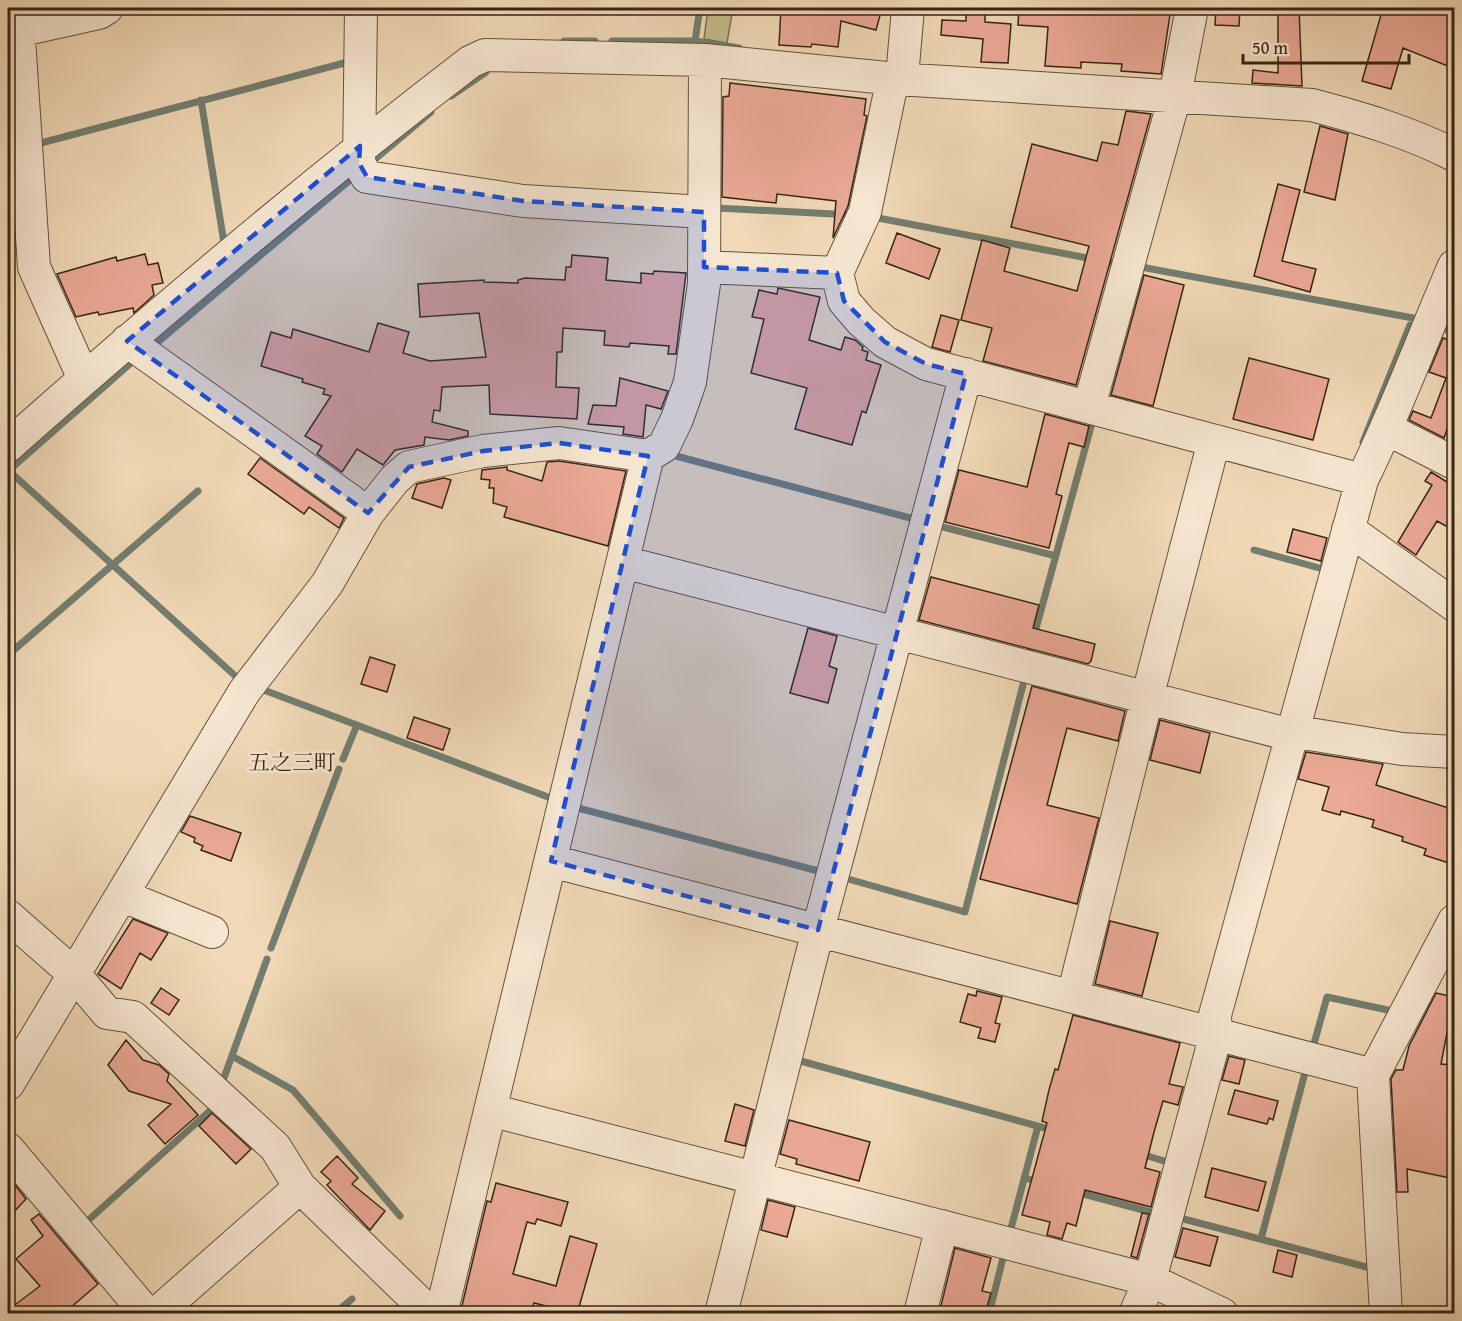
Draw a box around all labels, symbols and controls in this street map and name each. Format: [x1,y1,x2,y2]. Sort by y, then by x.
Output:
scale bar [1243,27,1410,65]
text: 50 m [1252,34,1288,61]
district label: 五之三町 [248,746,336,778]

